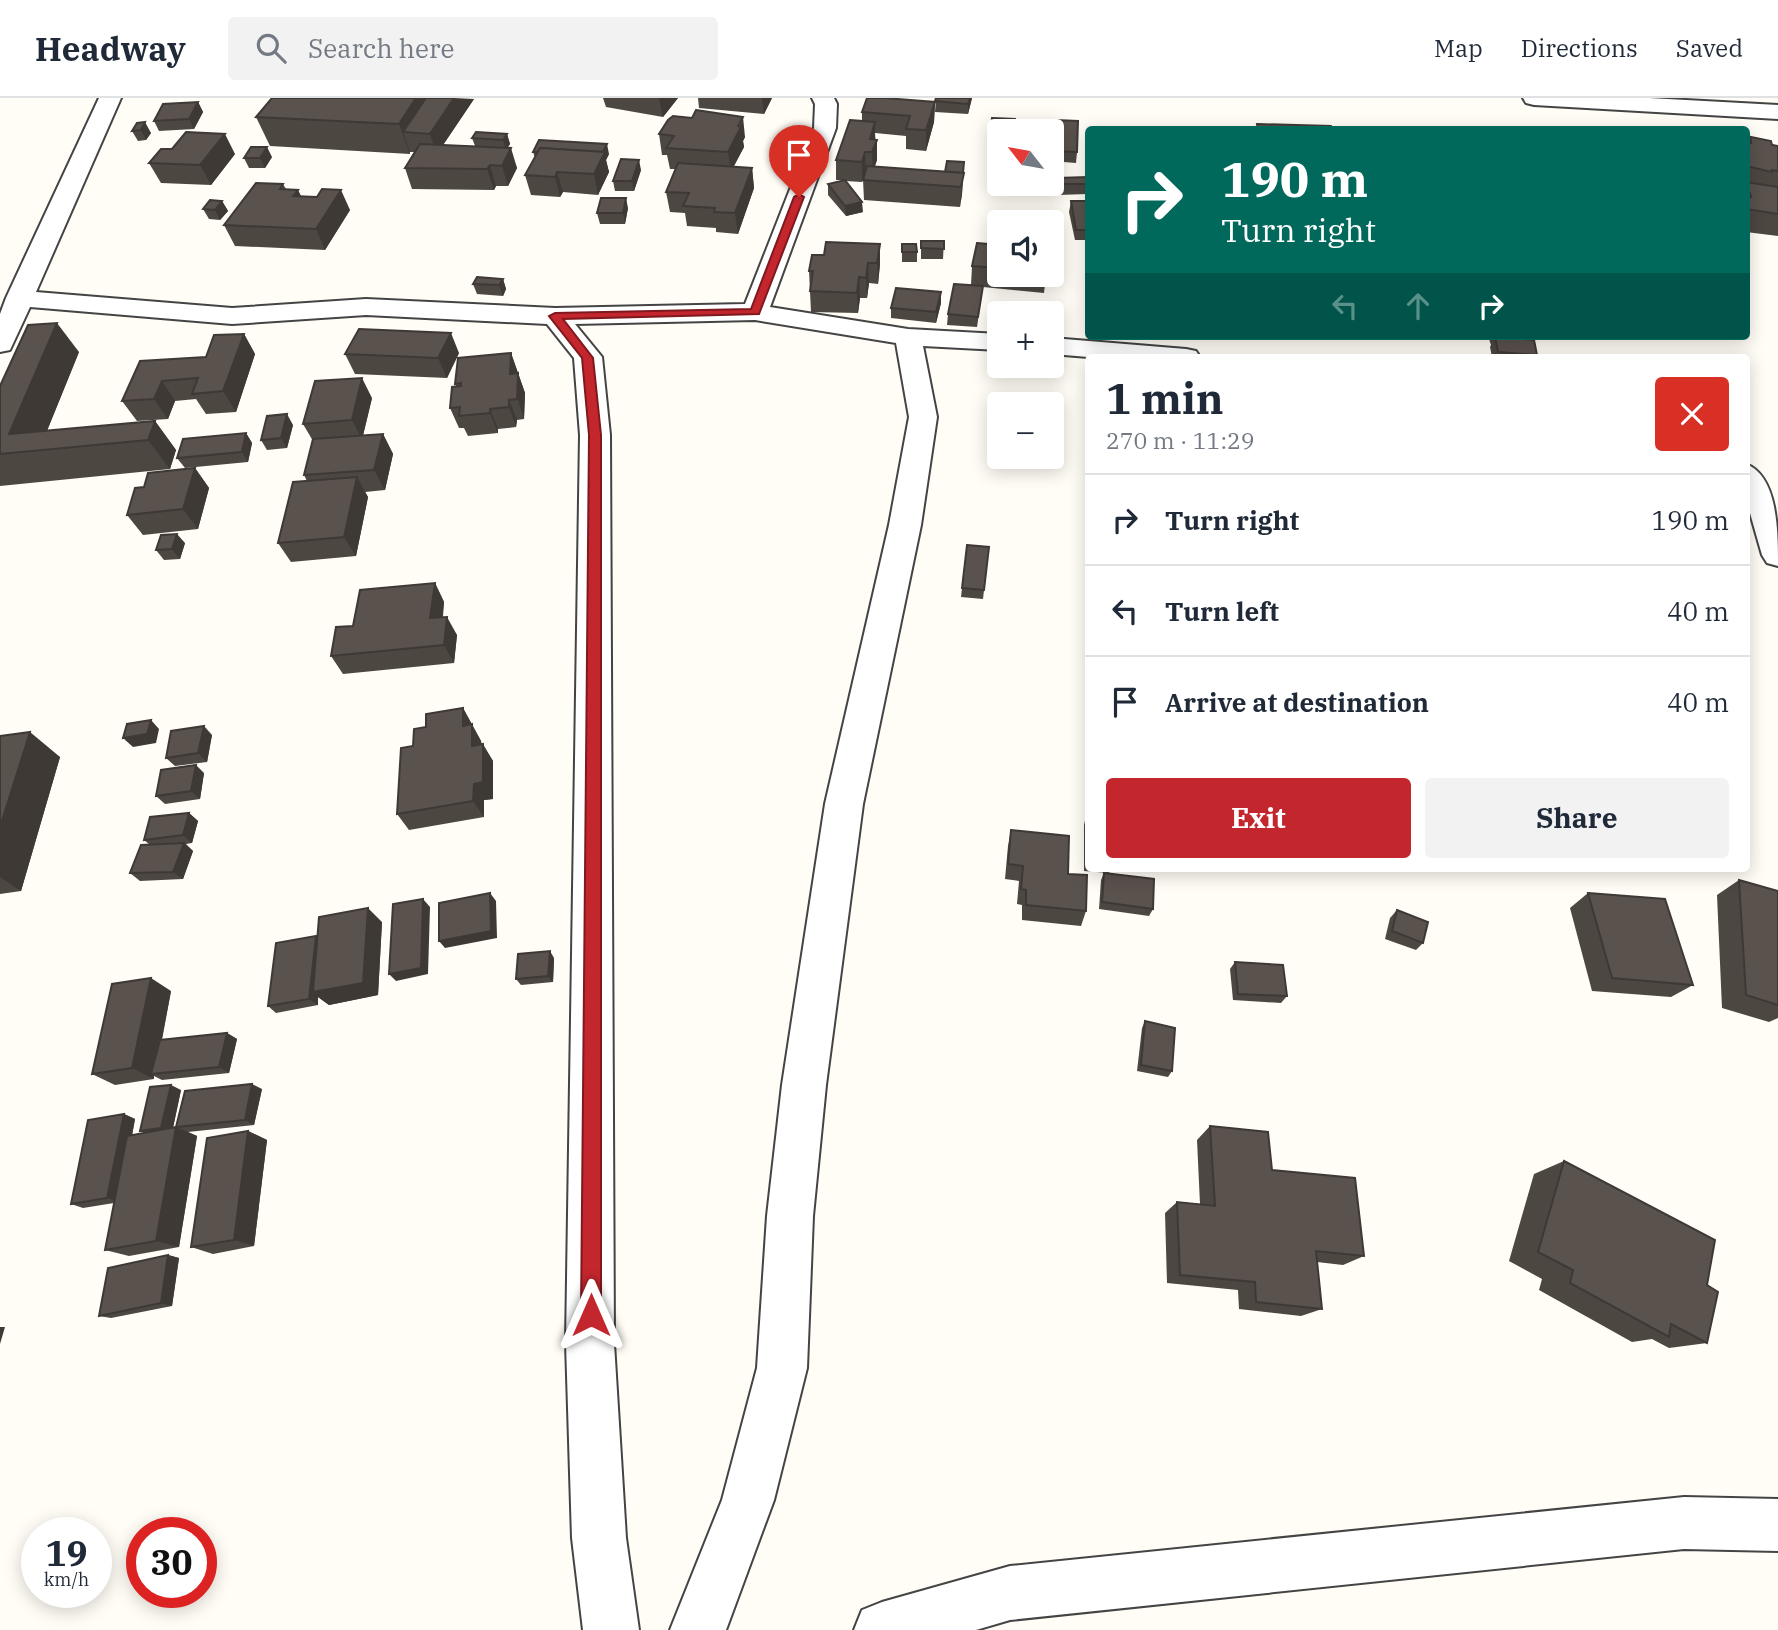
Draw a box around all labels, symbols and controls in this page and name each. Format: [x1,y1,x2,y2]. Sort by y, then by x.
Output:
search box [228,17,718,80]
text: Headway [35,27,186,70]
icon: search [252,29,290,67]
text: Search here [308,31,454,65]
text: Map [1434,32,1483,64]
text: Directions [1521,32,1638,64]
text: Saved [1676,32,1743,64]
north arrow [987,119,1064,196]
map controls [987,119,1064,469]
pin [769,125,829,197]
icon: arrive [780,136,818,174]
text: 190 m [1221,147,1368,210]
icon: right [1106,154,1197,245]
text: Turn right [1221,209,1376,251]
button: sound [987,210,1064,287]
icon: left [1326,287,1364,325]
icon: ahead [1399,287,1437,325]
icon: right [1472,287,1510,325]
button: + [987,301,1064,378]
text: 1 min [1106,371,1224,426]
button: close [1655,377,1729,451]
button: − [987,392,1064,469]
text: 270 m · 11:29 [1106,425,1255,455]
icon: right [1106,501,1144,539]
text: Turn right [1165,503,1299,537]
text: 190 m [1651,503,1729,537]
icon: left [1106,592,1144,630]
text: Turn left [1165,594,1279,628]
text: 40 m [1667,594,1729,628]
icon: arrive [1106,683,1144,721]
text: Arrive at destination [1165,685,1429,719]
text: 40 m [1667,685,1729,719]
button: Exit [1106,778,1411,858]
button: Share [1425,778,1729,858]
position arrow [554,1278,628,1352]
speed limit sign: 30 [126,1517,217,1608]
text: 19 [45,1530,88,1576]
text: km/h [44,1568,89,1591]

